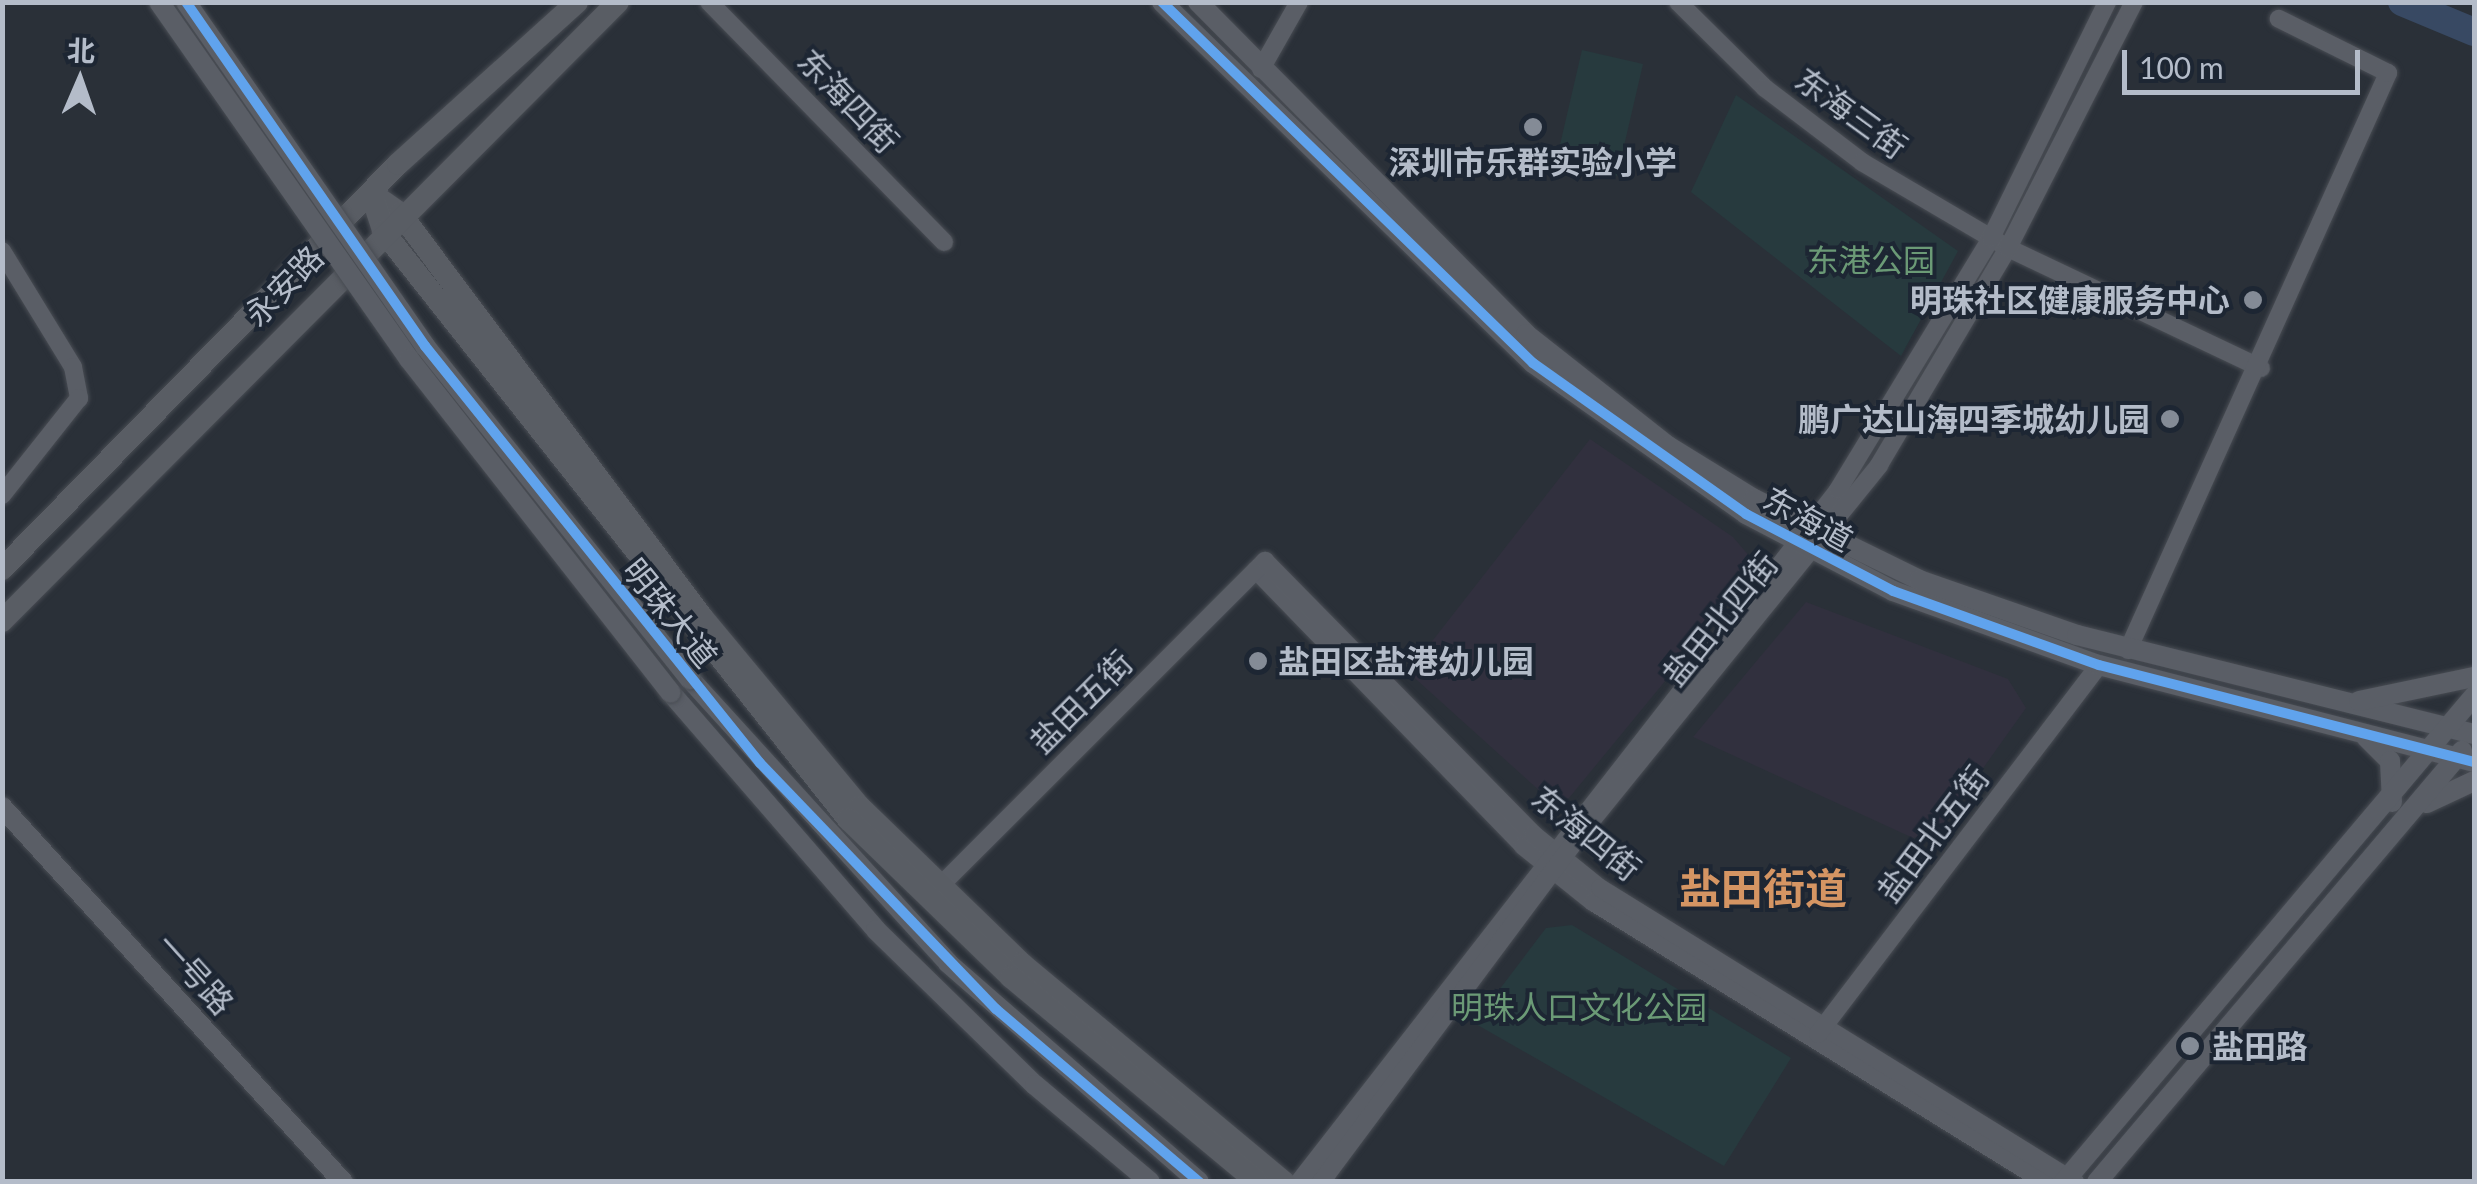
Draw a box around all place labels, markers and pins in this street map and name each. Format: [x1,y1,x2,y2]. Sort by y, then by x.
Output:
marker: 深圳市乐群实验小学 [1522,116,1544,138]
place label: 深圳市乐群实验小学 [1389,143,1677,181]
place label: 明珠社区健康服务中心 [1910,281,2230,319]
marker: 明珠社区健康服务中心 [2240,287,2266,313]
place label: 鹏广达山海四季城幼儿园 [1798,400,2150,438]
marker: 鹏广达山海四季城幼儿园 [2159,408,2181,430]
place label: 盐田区盐港幼儿园 [1278,642,1534,680]
marker: 盐田区盐港幼儿园 [1247,650,1269,672]
place label: 盐田路 [2212,1027,2308,1065]
marker: 盐田路 [2177,1033,2203,1059]

